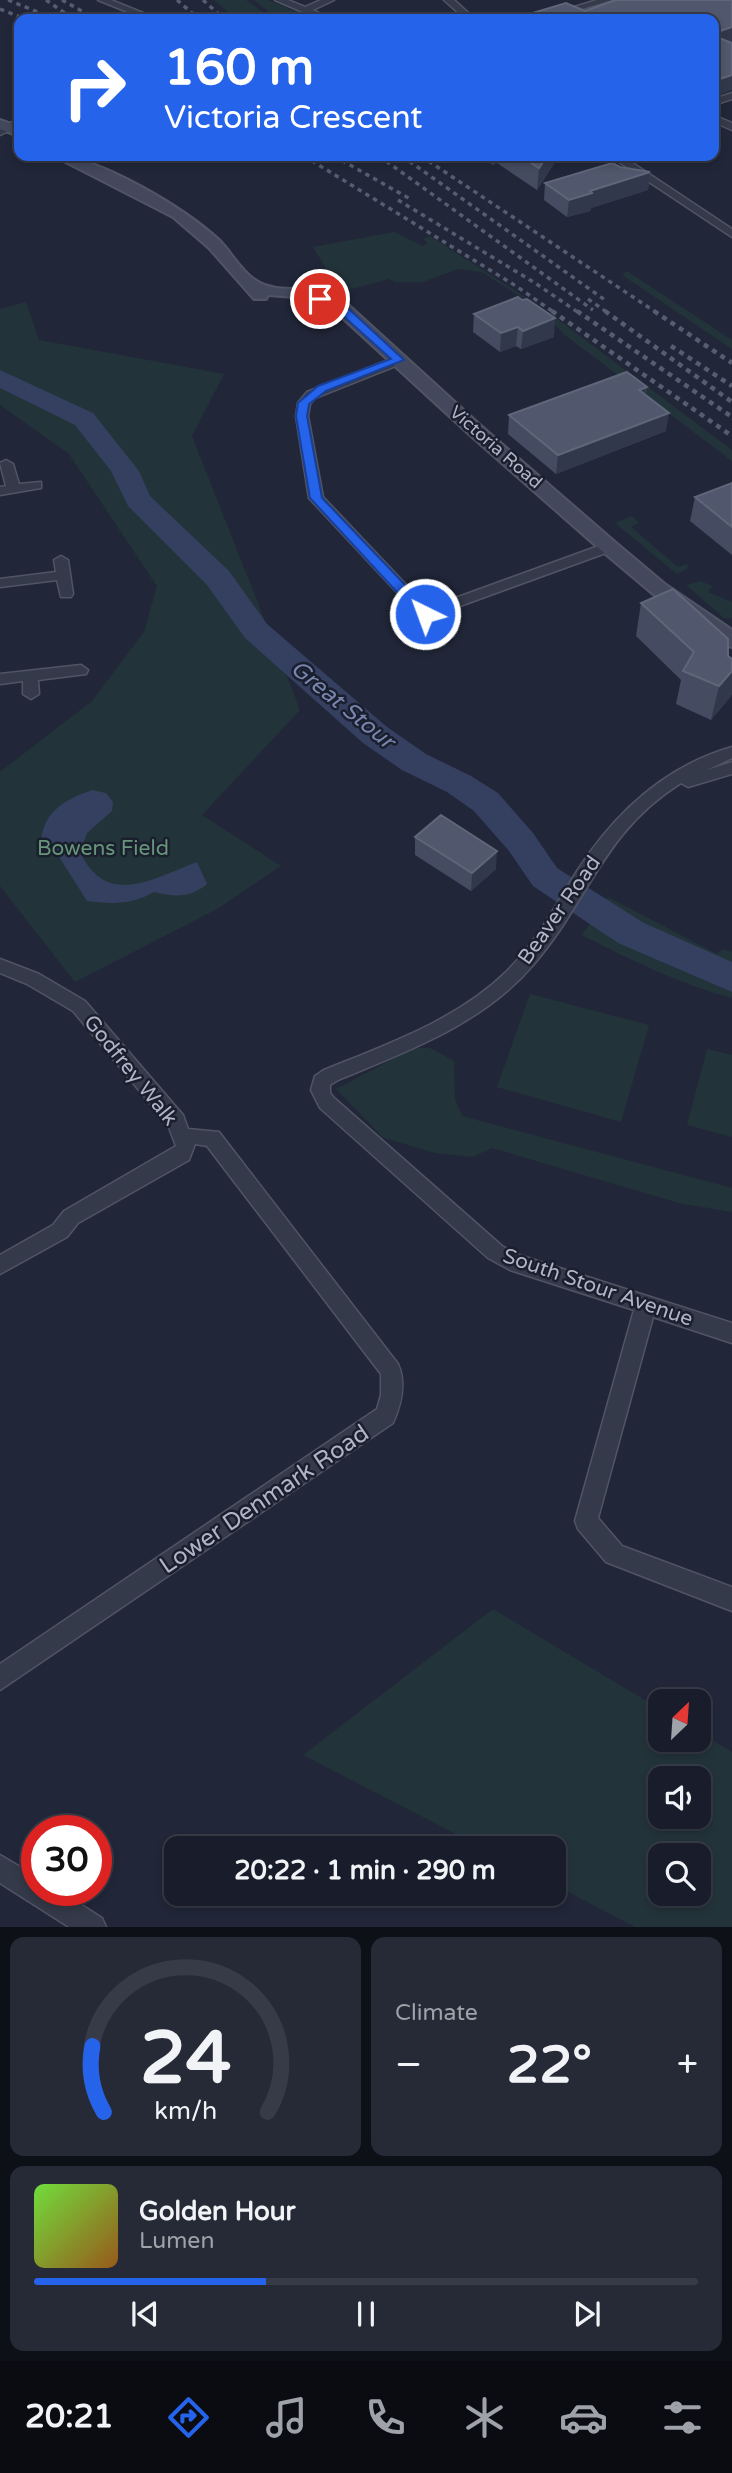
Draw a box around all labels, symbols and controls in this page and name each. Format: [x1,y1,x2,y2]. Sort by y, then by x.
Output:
text: 160 m [164,39,314,98]
icon: right [49,42,140,133]
text: Victoria Crescent [164,99,423,137]
pin [290,269,350,329]
icon: arrive [301,280,339,318]
street label: Victoria Road [445,401,547,493]
position arrow [388,577,462,651]
water label: Great Stour [285,654,402,757]
park label: Bowens Field [37,836,169,861]
street label: Beaver Road [513,851,606,970]
street label: Godfrey Walk [78,1010,183,1131]
street label: South Stour Avenue [500,1243,696,1332]
street label: Lower Denmark Road [154,1419,374,1580]
north arrow [648,1689,710,1752]
map controls [648,1689,711,1906]
button: sound [648,1766,711,1829]
speed limit sign: 30 [21,1815,112,1906]
button: search [648,1843,711,1906]
text: 20:22 · 1 min · 290 m [234,1855,496,1886]
text: Climate [395,1999,478,2027]
text: 24 [140,2016,231,2104]
text: 22° [507,2034,592,2097]
text: − [395,2042,422,2088]
text: + [677,2042,698,2088]
text: km/h [154,2096,217,2126]
text: Golden Hour [139,2196,296,2227]
text: Lumen [139,2227,214,2255]
icon: previous [126,2295,164,2333]
icon: pause [347,2295,385,2333]
icon: next [568,2295,606,2333]
icon: directions [164,2393,213,2442]
icon: music [262,2393,311,2442]
icon: phone [361,2393,410,2442]
icon: climate [460,2393,509,2442]
icon: car [559,2393,608,2442]
icon: filters [658,2393,707,2442]
text: 20:21 [25,2398,114,2436]

